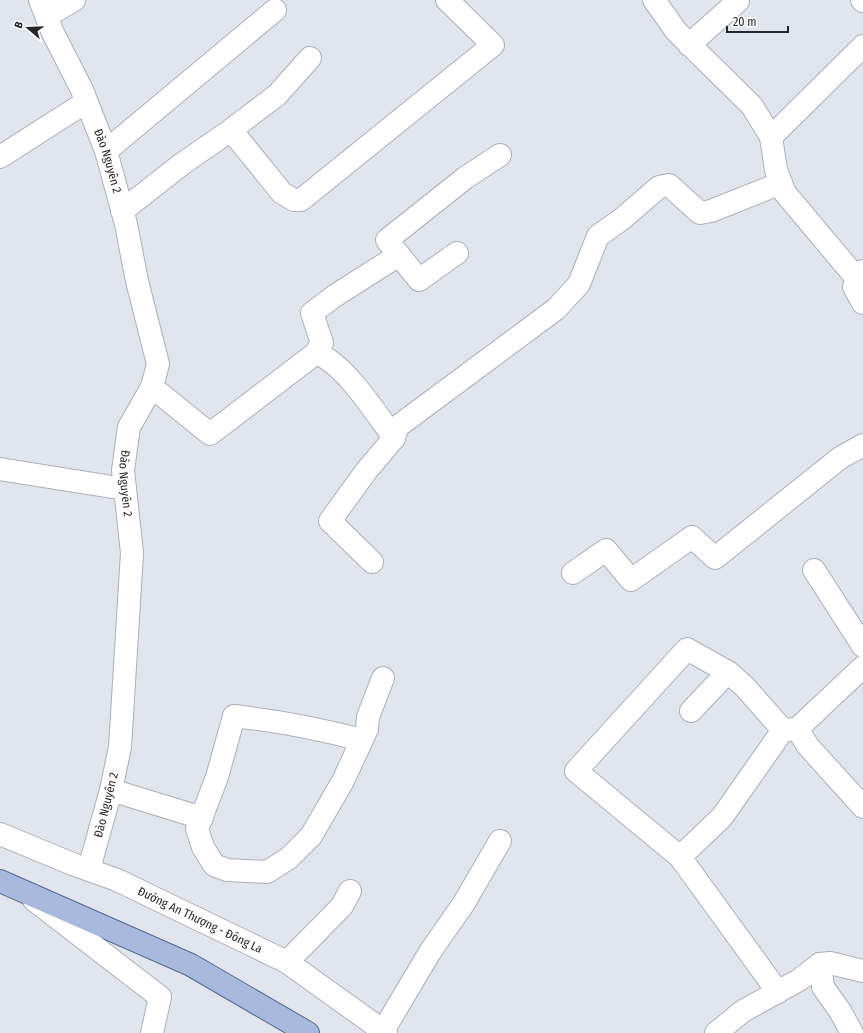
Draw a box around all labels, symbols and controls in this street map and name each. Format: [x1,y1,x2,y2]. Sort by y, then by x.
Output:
north arrow [8,8,48,48]
scale bar [727,8,788,34]
text: 20 m [733,15,757,29]
text: B [12,20,26,30]
street label: Đào Nguyên 2 [91,127,124,195]
street label: Đào Nguyên 2 [116,449,135,517]
street label: Đào Nguyên 2 [91,771,121,839]
street label: Đường An Thượng - Đông La [136,884,265,956]

